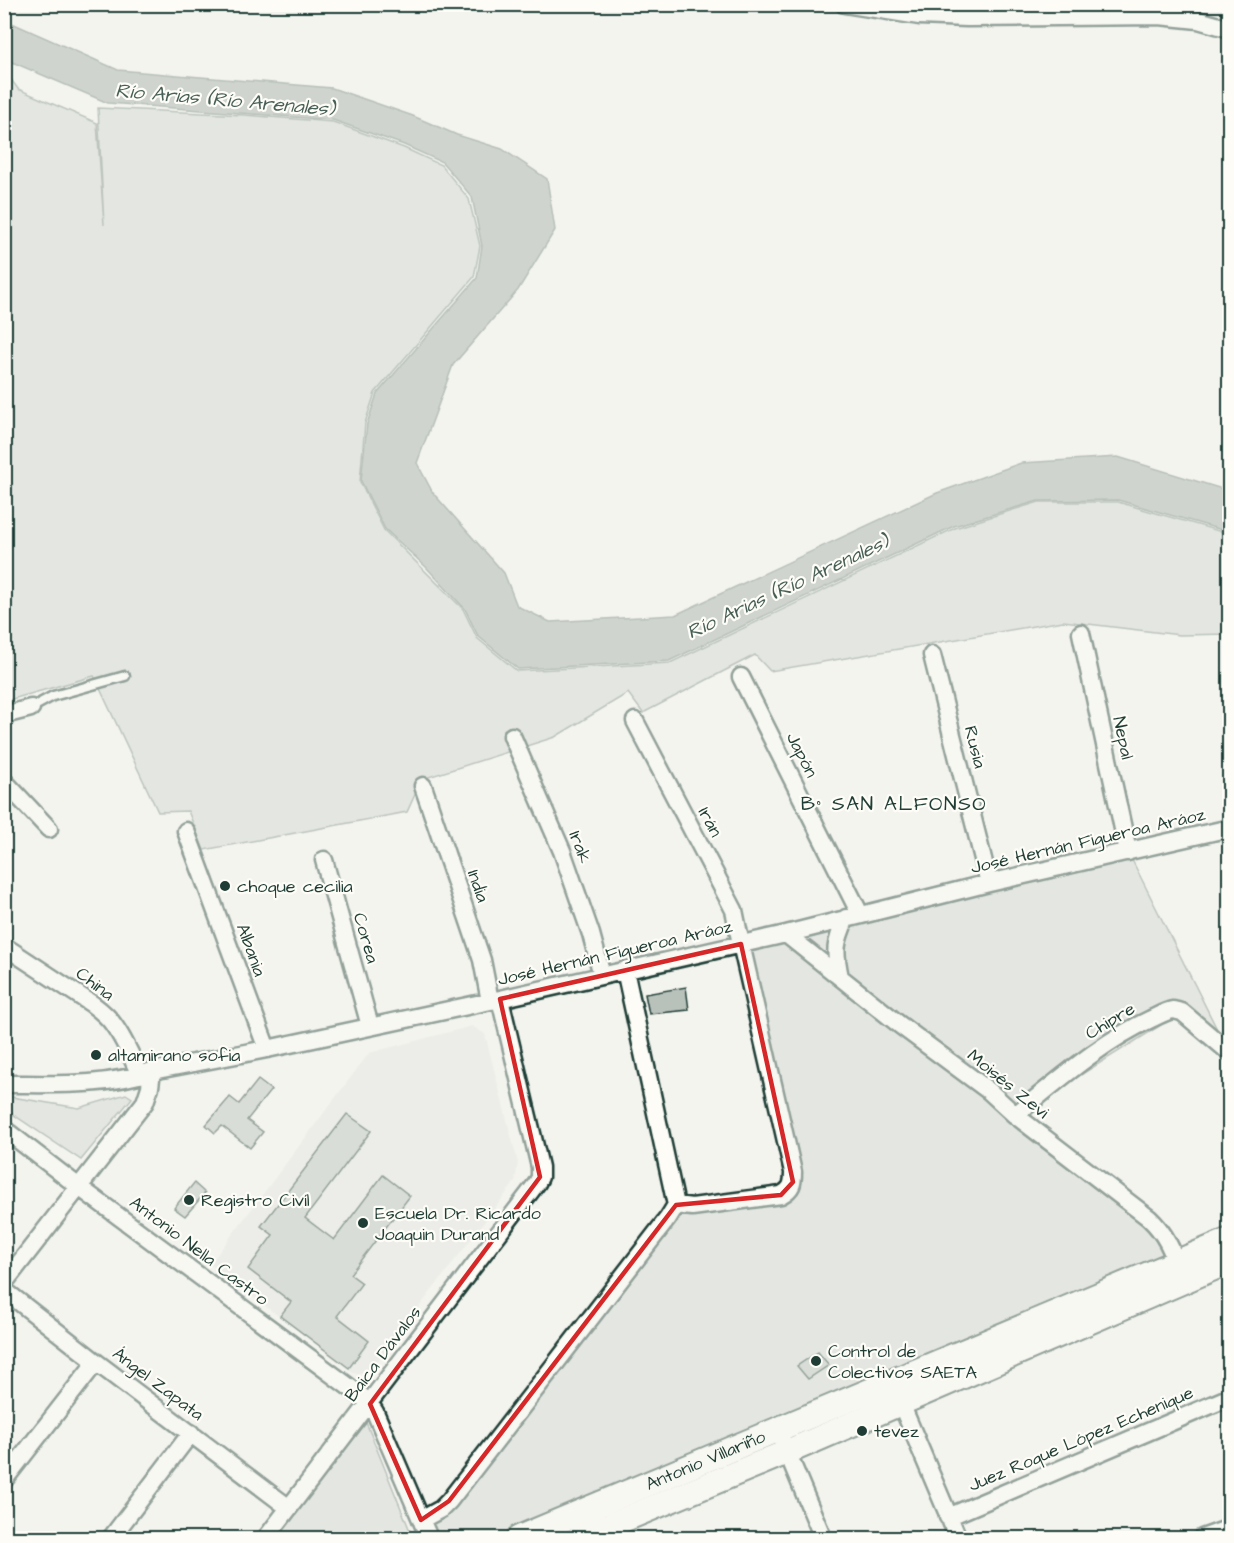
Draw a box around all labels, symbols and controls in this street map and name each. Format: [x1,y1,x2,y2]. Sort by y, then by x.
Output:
water label: Río Arias (Río Arenales) [114,76,338,124]
water label: Río Arias (Río Arenales) [682,527,895,646]
street label: Nepal [1106,714,1140,762]
street label: Rusia [958,723,992,771]
street label: Japón [780,728,824,782]
district label: B° SAN ALFONSO [801,790,987,818]
street label: José Hernán Figueroa Aráoz [968,802,1208,881]
street label: Irán [692,803,728,841]
street label: Irak [562,827,598,867]
street label: India [461,866,495,906]
place label: choque cecilia [237,874,353,899]
marker: choque cecilia [218,879,232,893]
street label: Corea [347,910,385,966]
street label: José Hernán Figueroa Aráoz [495,914,735,993]
street label: Albania [230,920,272,980]
street label: China [70,961,120,1007]
street label: Chipre [1080,996,1140,1046]
place label: altamirano sofia [108,1043,240,1068]
street label: Moisés Zevi [962,1043,1054,1125]
marker: altamirano sofia [89,1048,103,1062]
place label: Registro Civíl [201,1188,310,1214]
street label: Antonio Nella Castro [124,1190,274,1312]
marker: Registro Civíl [182,1193,196,1207]
place label: Escuela Dr. Ricardo Joaquin Durand [375,1201,541,1247]
marker: Escuela Dr. Ricardo Joaquin Durand [356,1216,370,1230]
street label: Baica Dávalos [339,1301,427,1407]
place label: Control de Colectivos SAETA [828,1339,977,1385]
street label: Ángel Zapata [107,1341,209,1427]
marker: Control de Colectivos SAETA [809,1354,823,1368]
street label: Juez Roque López Echenique [965,1380,1197,1498]
place label: tevez [874,1419,919,1444]
street label: Antonio Villariño [642,1424,769,1496]
marker: tevez [855,1424,869,1438]

